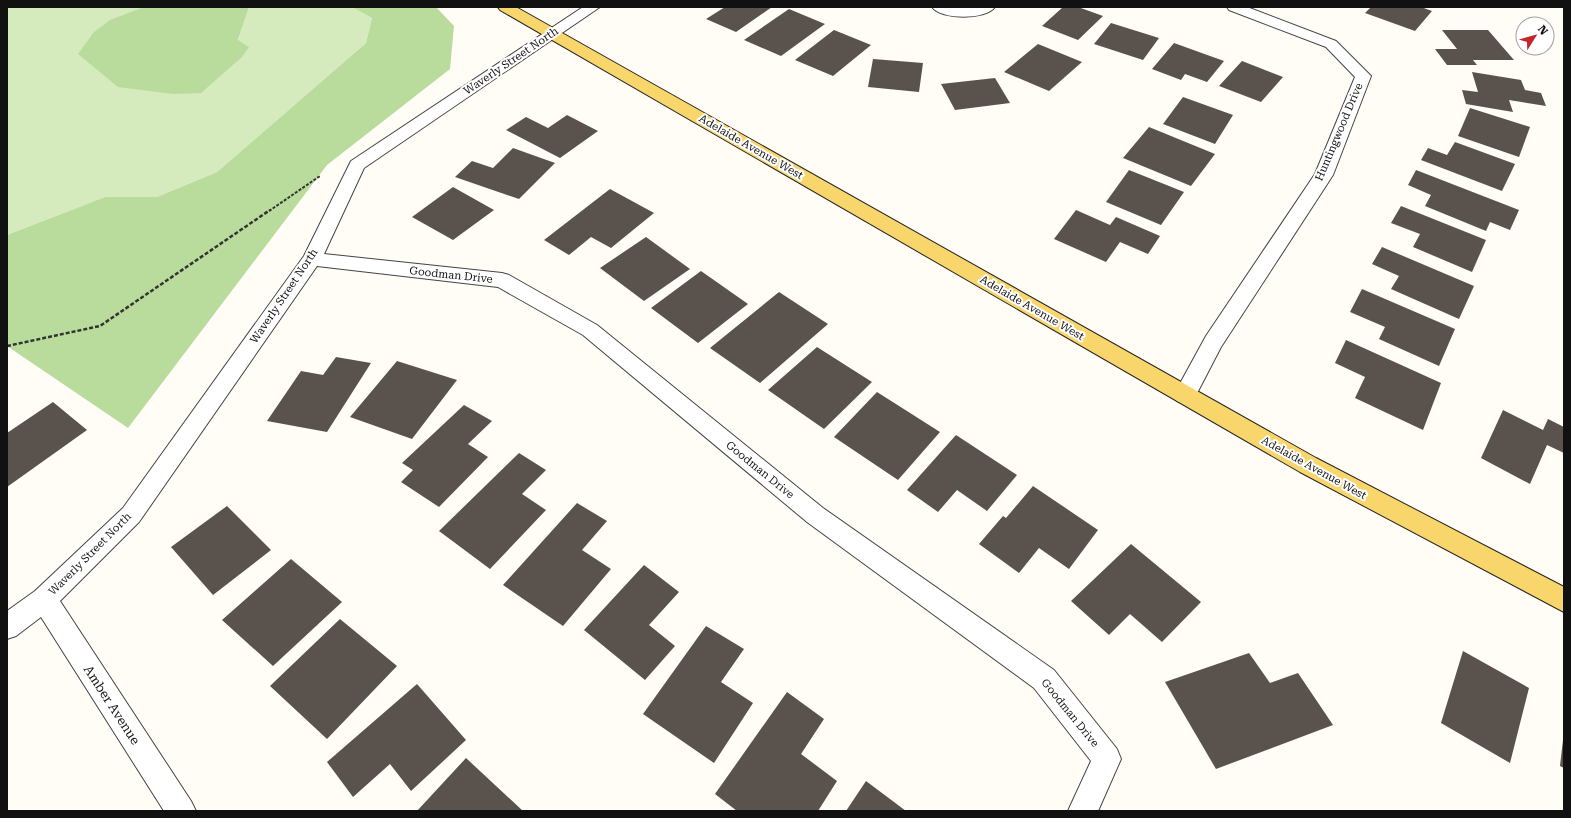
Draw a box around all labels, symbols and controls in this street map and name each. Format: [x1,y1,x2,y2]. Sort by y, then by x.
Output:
north arrow [1515,16,1555,56]
text: N [1535,23,1551,38]
street label: Waverly Street North [461,24,561,98]
street label: Huntingwood Drive [1312,81,1366,183]
street label: Adelaide Avenue West [697,112,805,182]
street label: Waverly Street North [247,246,321,346]
street label: Goodman Drive [409,264,493,286]
street label: Adelaide Avenue West [978,273,1086,343]
street label: Adelaide Avenue West [1259,434,1369,502]
street label: Goodman Drive [723,439,797,501]
street label: Waverly Street North [46,510,134,598]
street label: Amber Avenue [81,663,143,747]
street label: Goodman Drive [1039,676,1101,750]

